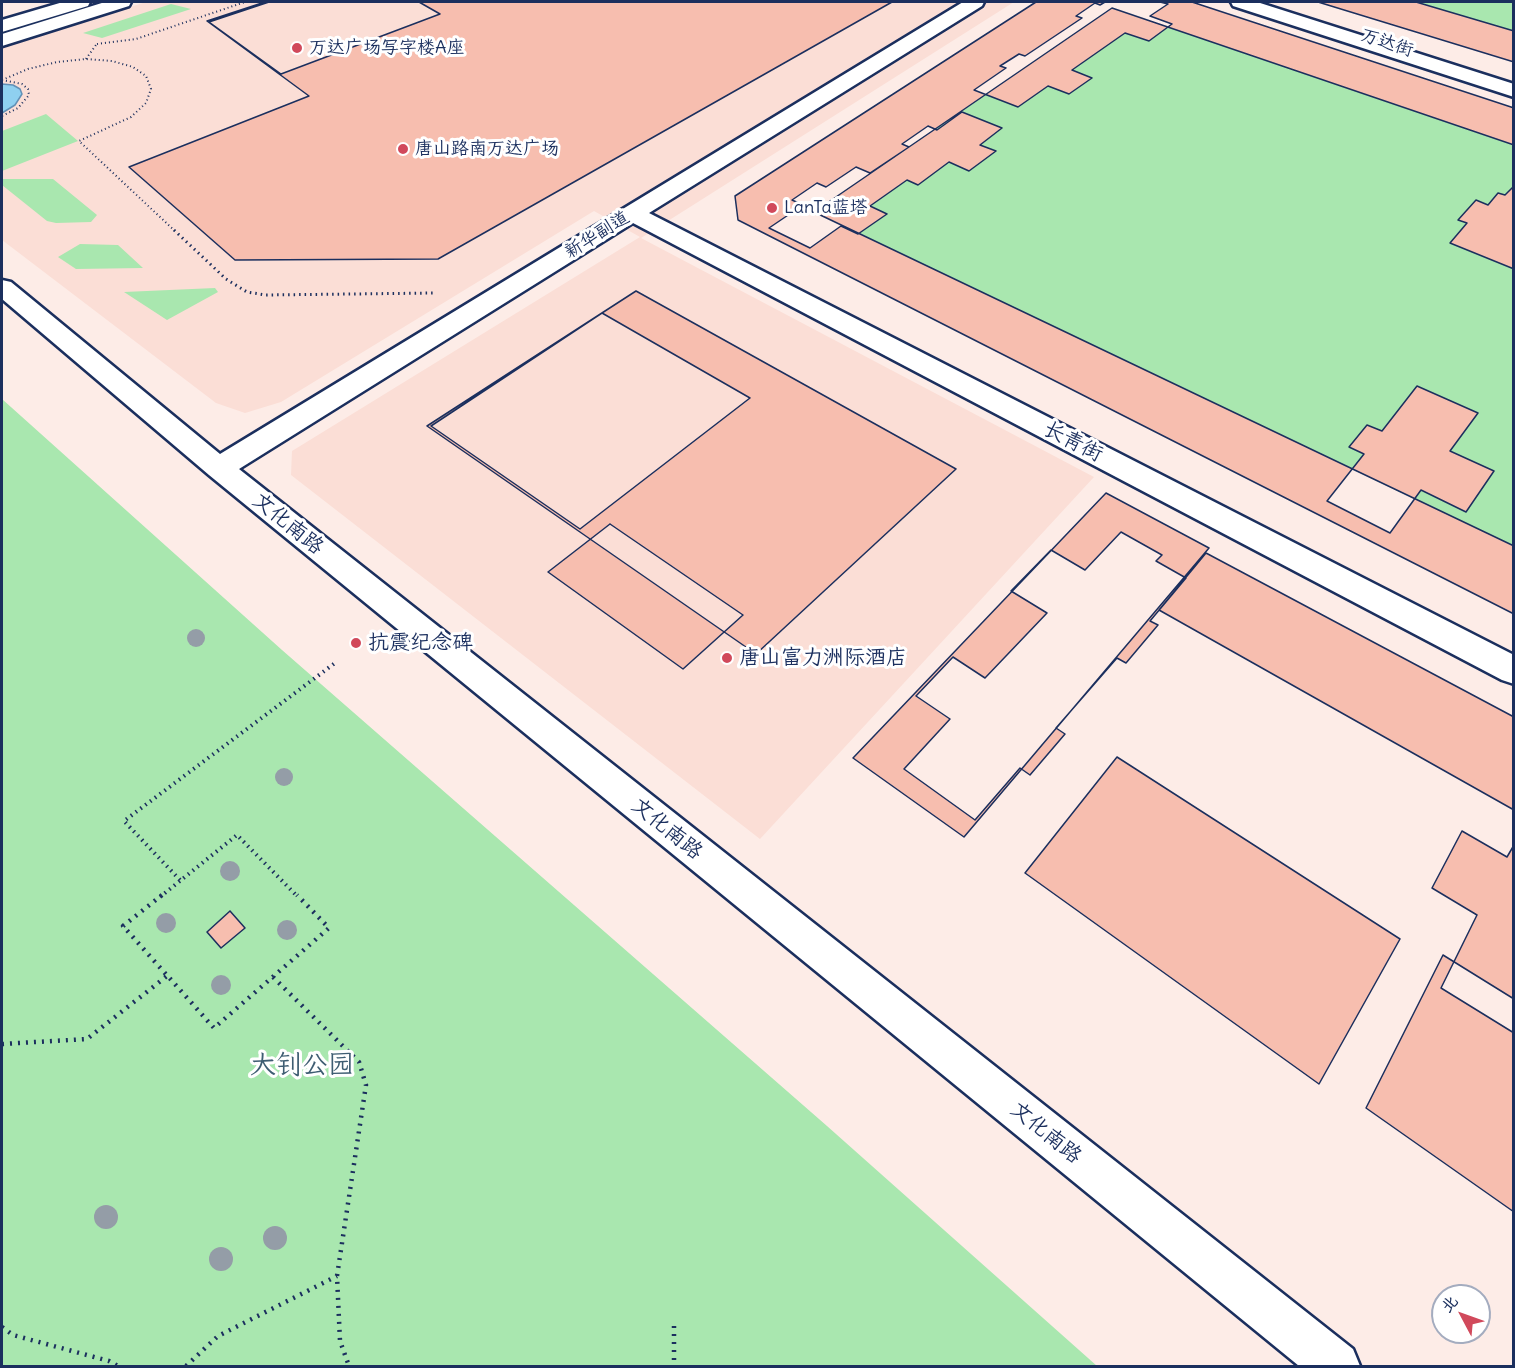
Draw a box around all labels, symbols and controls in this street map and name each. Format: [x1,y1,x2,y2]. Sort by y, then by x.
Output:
street label: 万达街 [1358,24,1416,62]
place label: 万达广场写字楼A座 [309,37,465,59]
marker: 万达广场写字楼A座 [290,41,304,55]
place label: 唐山路南万达广场 [415,138,559,160]
marker: 唐山路南万达广场 [396,142,410,156]
place label: LanTa蓝塔 [784,197,868,219]
marker: LanTa蓝塔 [765,201,779,215]
street label: 新华副道 [561,207,633,263]
street label: 长青街 [1039,416,1107,468]
street label: 文化南路 [247,488,329,560]
place label: 抗震纪念碑 [368,630,473,656]
marker: 抗震纪念碑 [349,636,363,650]
place label: 唐山富力洲际酒店 [739,645,907,671]
marker: 唐山富力洲际酒店 [720,651,734,665]
street label: 文化南路 [626,793,708,865]
park label: 大钊公园 [250,1050,354,1082]
street label: 文化南路 [1005,1097,1087,1169]
north arrow [1431,1284,1491,1344]
text: 北 [1436,1291,1462,1316]

